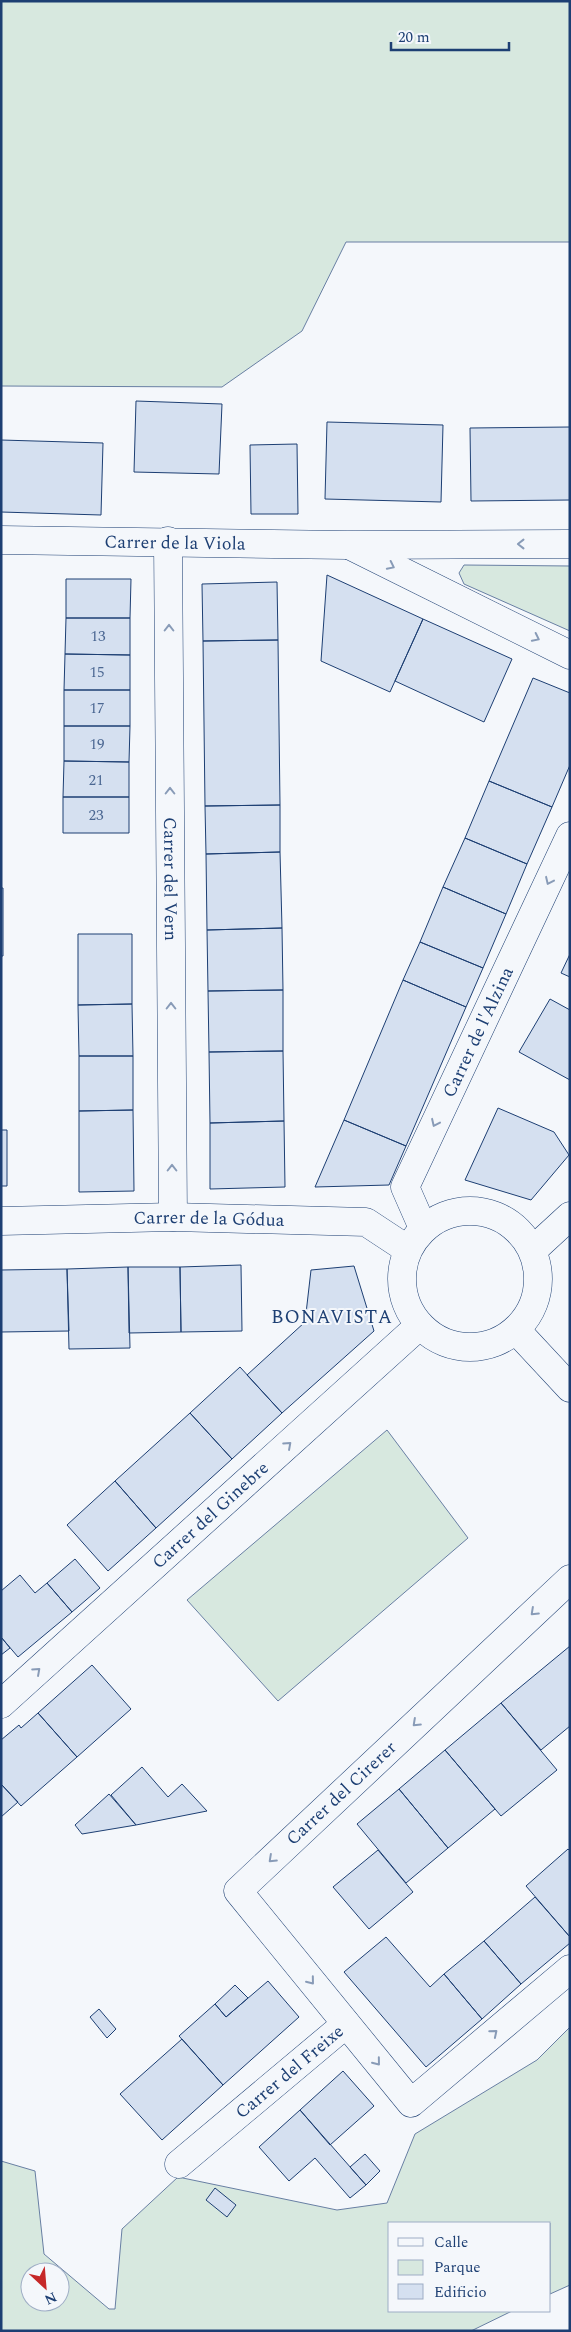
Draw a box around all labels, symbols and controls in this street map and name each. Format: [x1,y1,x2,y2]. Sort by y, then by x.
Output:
scale bar [391,20,508,52]
text: 20 m [398,26,430,49]
street label: Carrer de la Viola [104,528,246,558]
one-way arrow [517,539,524,549]
one-way arrow [386,560,395,570]
one-way arrow [164,624,174,632]
house number: 13 [90,625,106,648]
one-way arrow [531,632,540,643]
house number: 15 [89,661,105,684]
house number: 17 [89,697,105,720]
house number: 19 [89,733,105,756]
house number: 21 [88,769,104,792]
one-way arrow [165,786,175,794]
house number: 23 [88,804,104,827]
street label: Carrer del Vern [156,817,184,941]
one-way arrow [545,875,555,884]
street label: Carrer de l'Alzina [436,962,521,1102]
one-way arrow [166,1001,176,1009]
one-way arrow [431,1118,442,1127]
one-way arrow [167,1164,177,1172]
street label: Carrer de la Gódua [133,1204,285,1234]
district label: BONAVISTA [271,1303,393,1332]
one-way arrow [282,1442,291,1451]
street label: Carrer del Ginebre [146,1455,275,1575]
one-way arrow [531,1606,540,1615]
one-way arrow [32,1668,41,1677]
one-way arrow [412,1717,421,1726]
street label: Carrer del Cirerer [280,1735,403,1852]
one-way arrow [269,1853,278,1862]
one-way arrow [305,1975,314,1984]
street label: Carrer del Freixe [229,2018,350,2125]
one-way arrow [488,2030,497,2038]
one-way arrow [371,2056,380,2065]
legend [388,2222,551,2312]
text: Calle [434,2231,468,2254]
text: Parque [434,2256,481,2279]
north arrow [20,2262,70,2312]
text: Edificio [434,2281,487,2304]
text: N [41,2286,60,2310]

